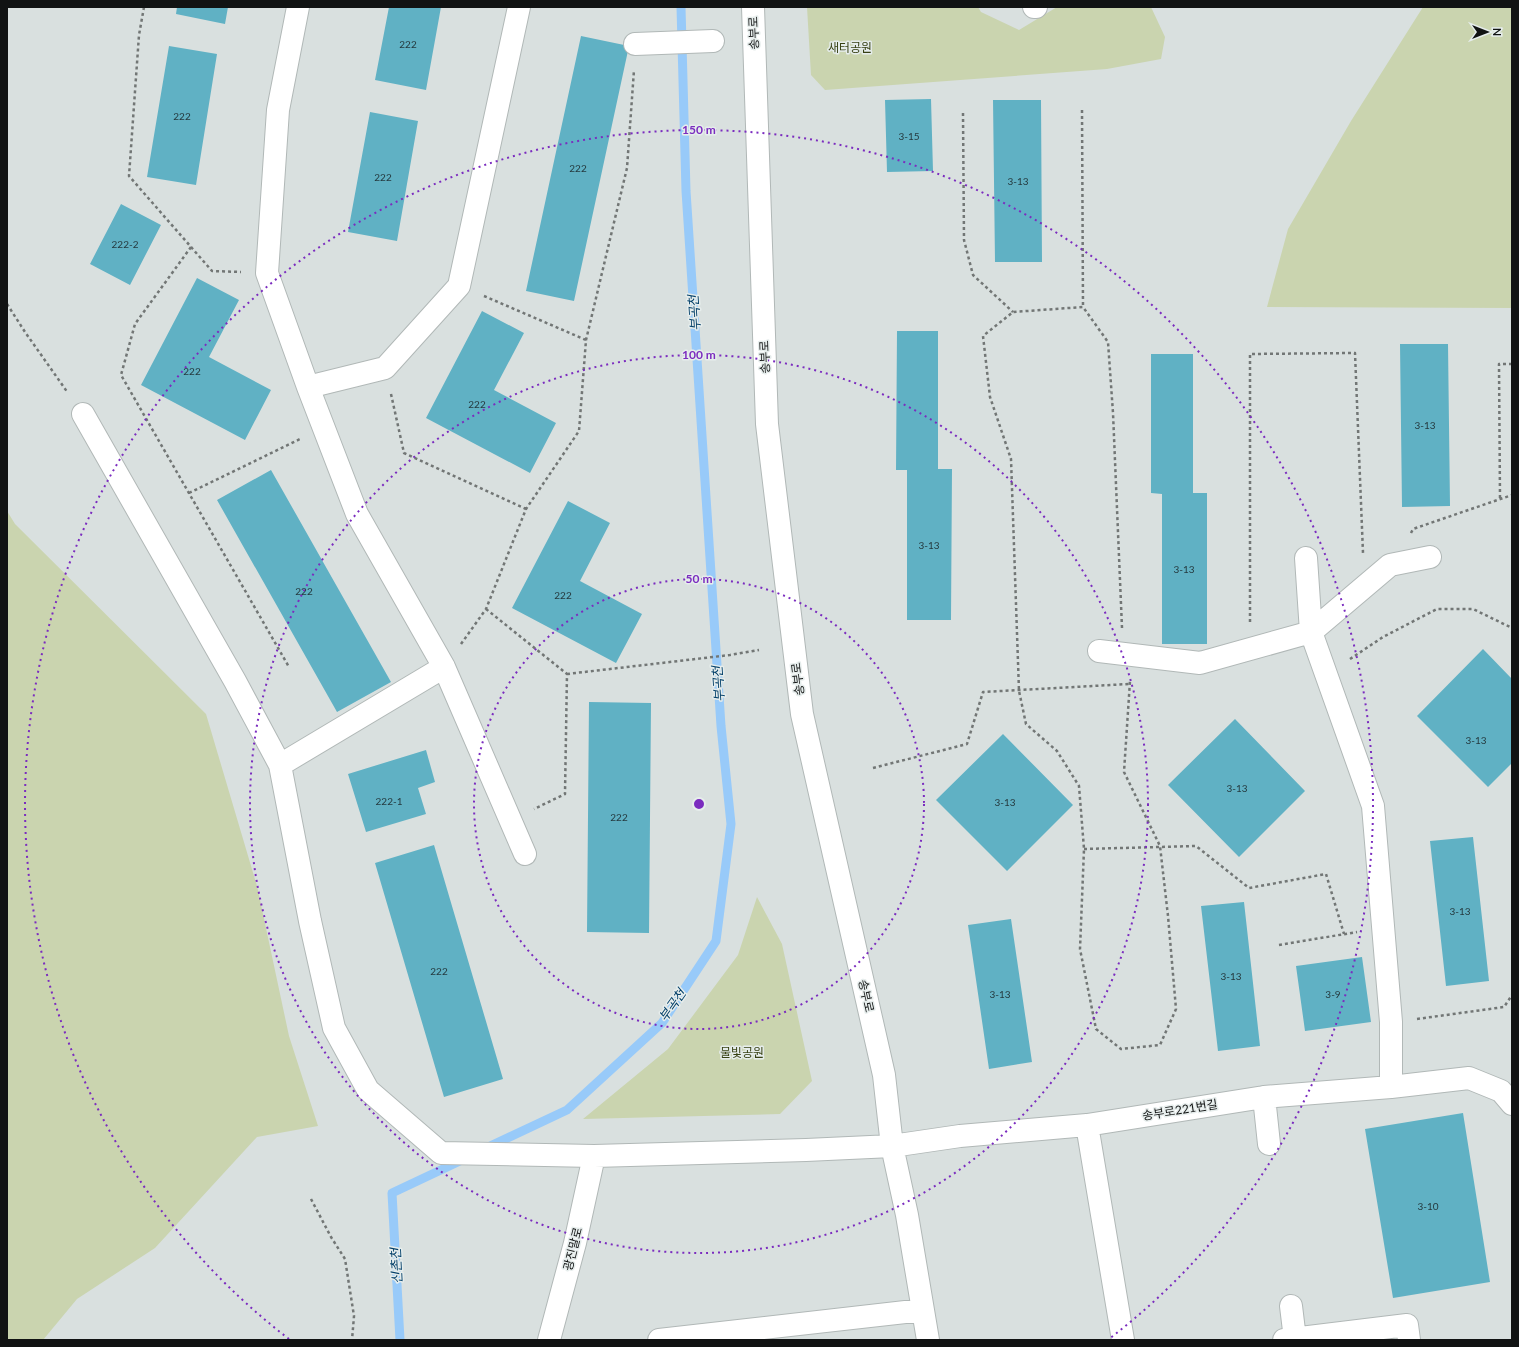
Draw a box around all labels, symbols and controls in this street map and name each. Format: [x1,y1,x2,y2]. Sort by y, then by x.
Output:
north arrow [1467,12,1507,52]
street label: 송부로 [745,16,762,50]
text: N [1491,28,1504,36]
house number: 222 [399,38,417,50]
park label: 새터공원 [828,40,872,55]
house number: 222 [173,110,191,122]
text: 150 m [682,122,716,137]
house number: 3-15 [898,130,920,142]
house number: 222 [569,162,587,174]
house number: 222 [374,171,392,183]
house number: 3-13 [1007,175,1029,187]
house number: 222-2 [112,238,139,250]
water label: 부곡천 [685,294,703,331]
street label: 송부로 [756,340,773,374]
text: 100 m [682,347,716,362]
house number: 222 [183,365,201,377]
house number: 222 [468,398,486,410]
house number: 3-13 [1414,419,1436,431]
house number: 3-13 [918,539,940,551]
house number: 3-13 [1173,563,1195,575]
text: 50 m [686,571,712,586]
house number: 222 [295,585,313,597]
house number: 222 [554,589,572,601]
street label: 송부로 [788,662,807,696]
water label: 부곡천 [709,665,727,702]
house number: 3-13 [1465,734,1487,746]
house number: 3-13 [1226,782,1248,794]
house number: 222-1 [376,795,403,807]
house number: 3-13 [994,796,1016,808]
centre of rings [692,797,706,811]
house number: 222 [610,811,628,823]
house number: 3-13 [1449,905,1471,917]
house number: 222 [430,965,448,977]
house number: 3-13 [1220,970,1242,982]
street label: 송부로 [855,978,878,1014]
water label: 부곡천 [655,985,689,1024]
house number: 3-13 [989,988,1011,1000]
house number: 3-9 [1325,988,1341,1000]
park label: 물빛공원 [720,1045,764,1060]
street label: 송부로221번길 [1141,1096,1219,1123]
house number: 3-10 [1417,1200,1439,1212]
street label: 광진말로 [560,1226,585,1272]
water label: 신촌천 [387,1247,405,1284]

